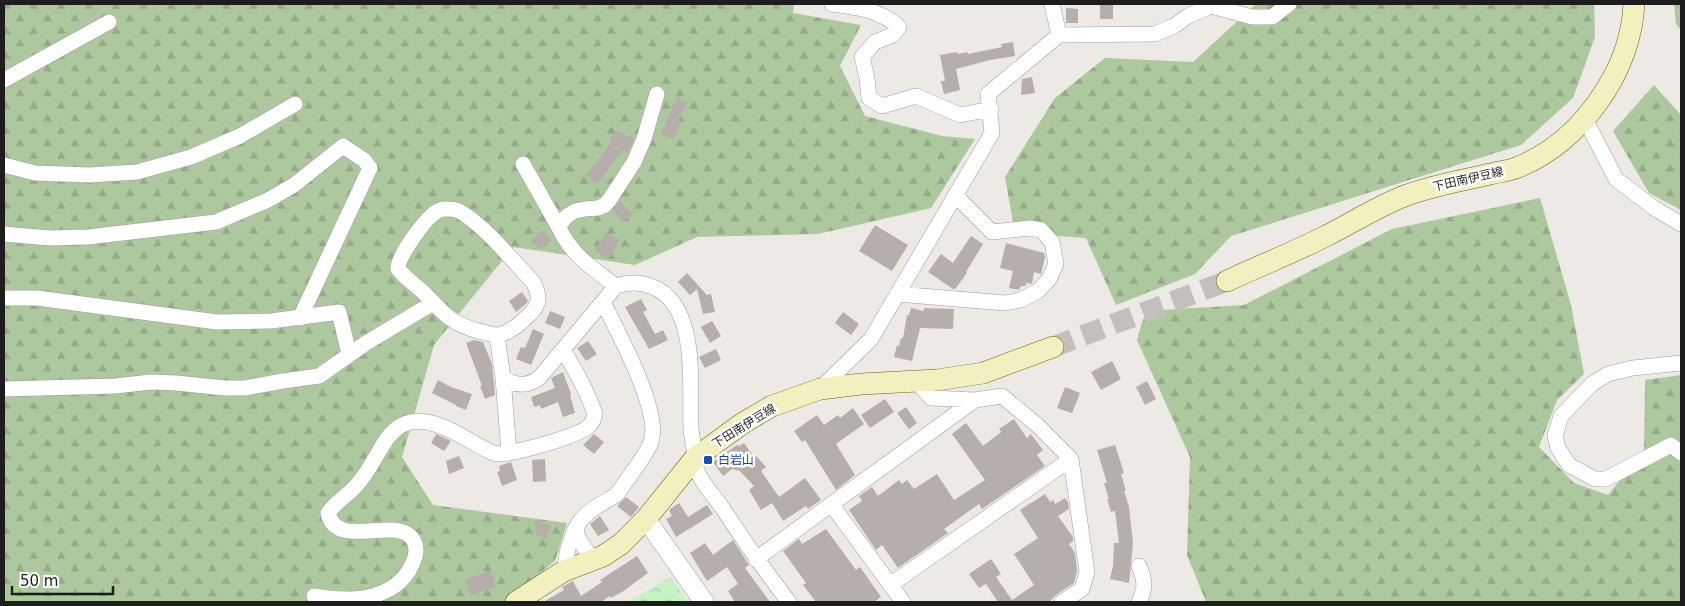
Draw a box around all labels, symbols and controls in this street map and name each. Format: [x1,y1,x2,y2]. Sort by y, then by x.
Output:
street label: 下田南伊豆線 [1431,164,1505,194]
street label: 下田南伊豆線 [710,401,778,451]
place label: 白岩山 [718,453,754,467]
marker: 白岩山 [702,454,714,466]
scale bar [12,564,114,596]
text: 50 m [20,572,58,590]

